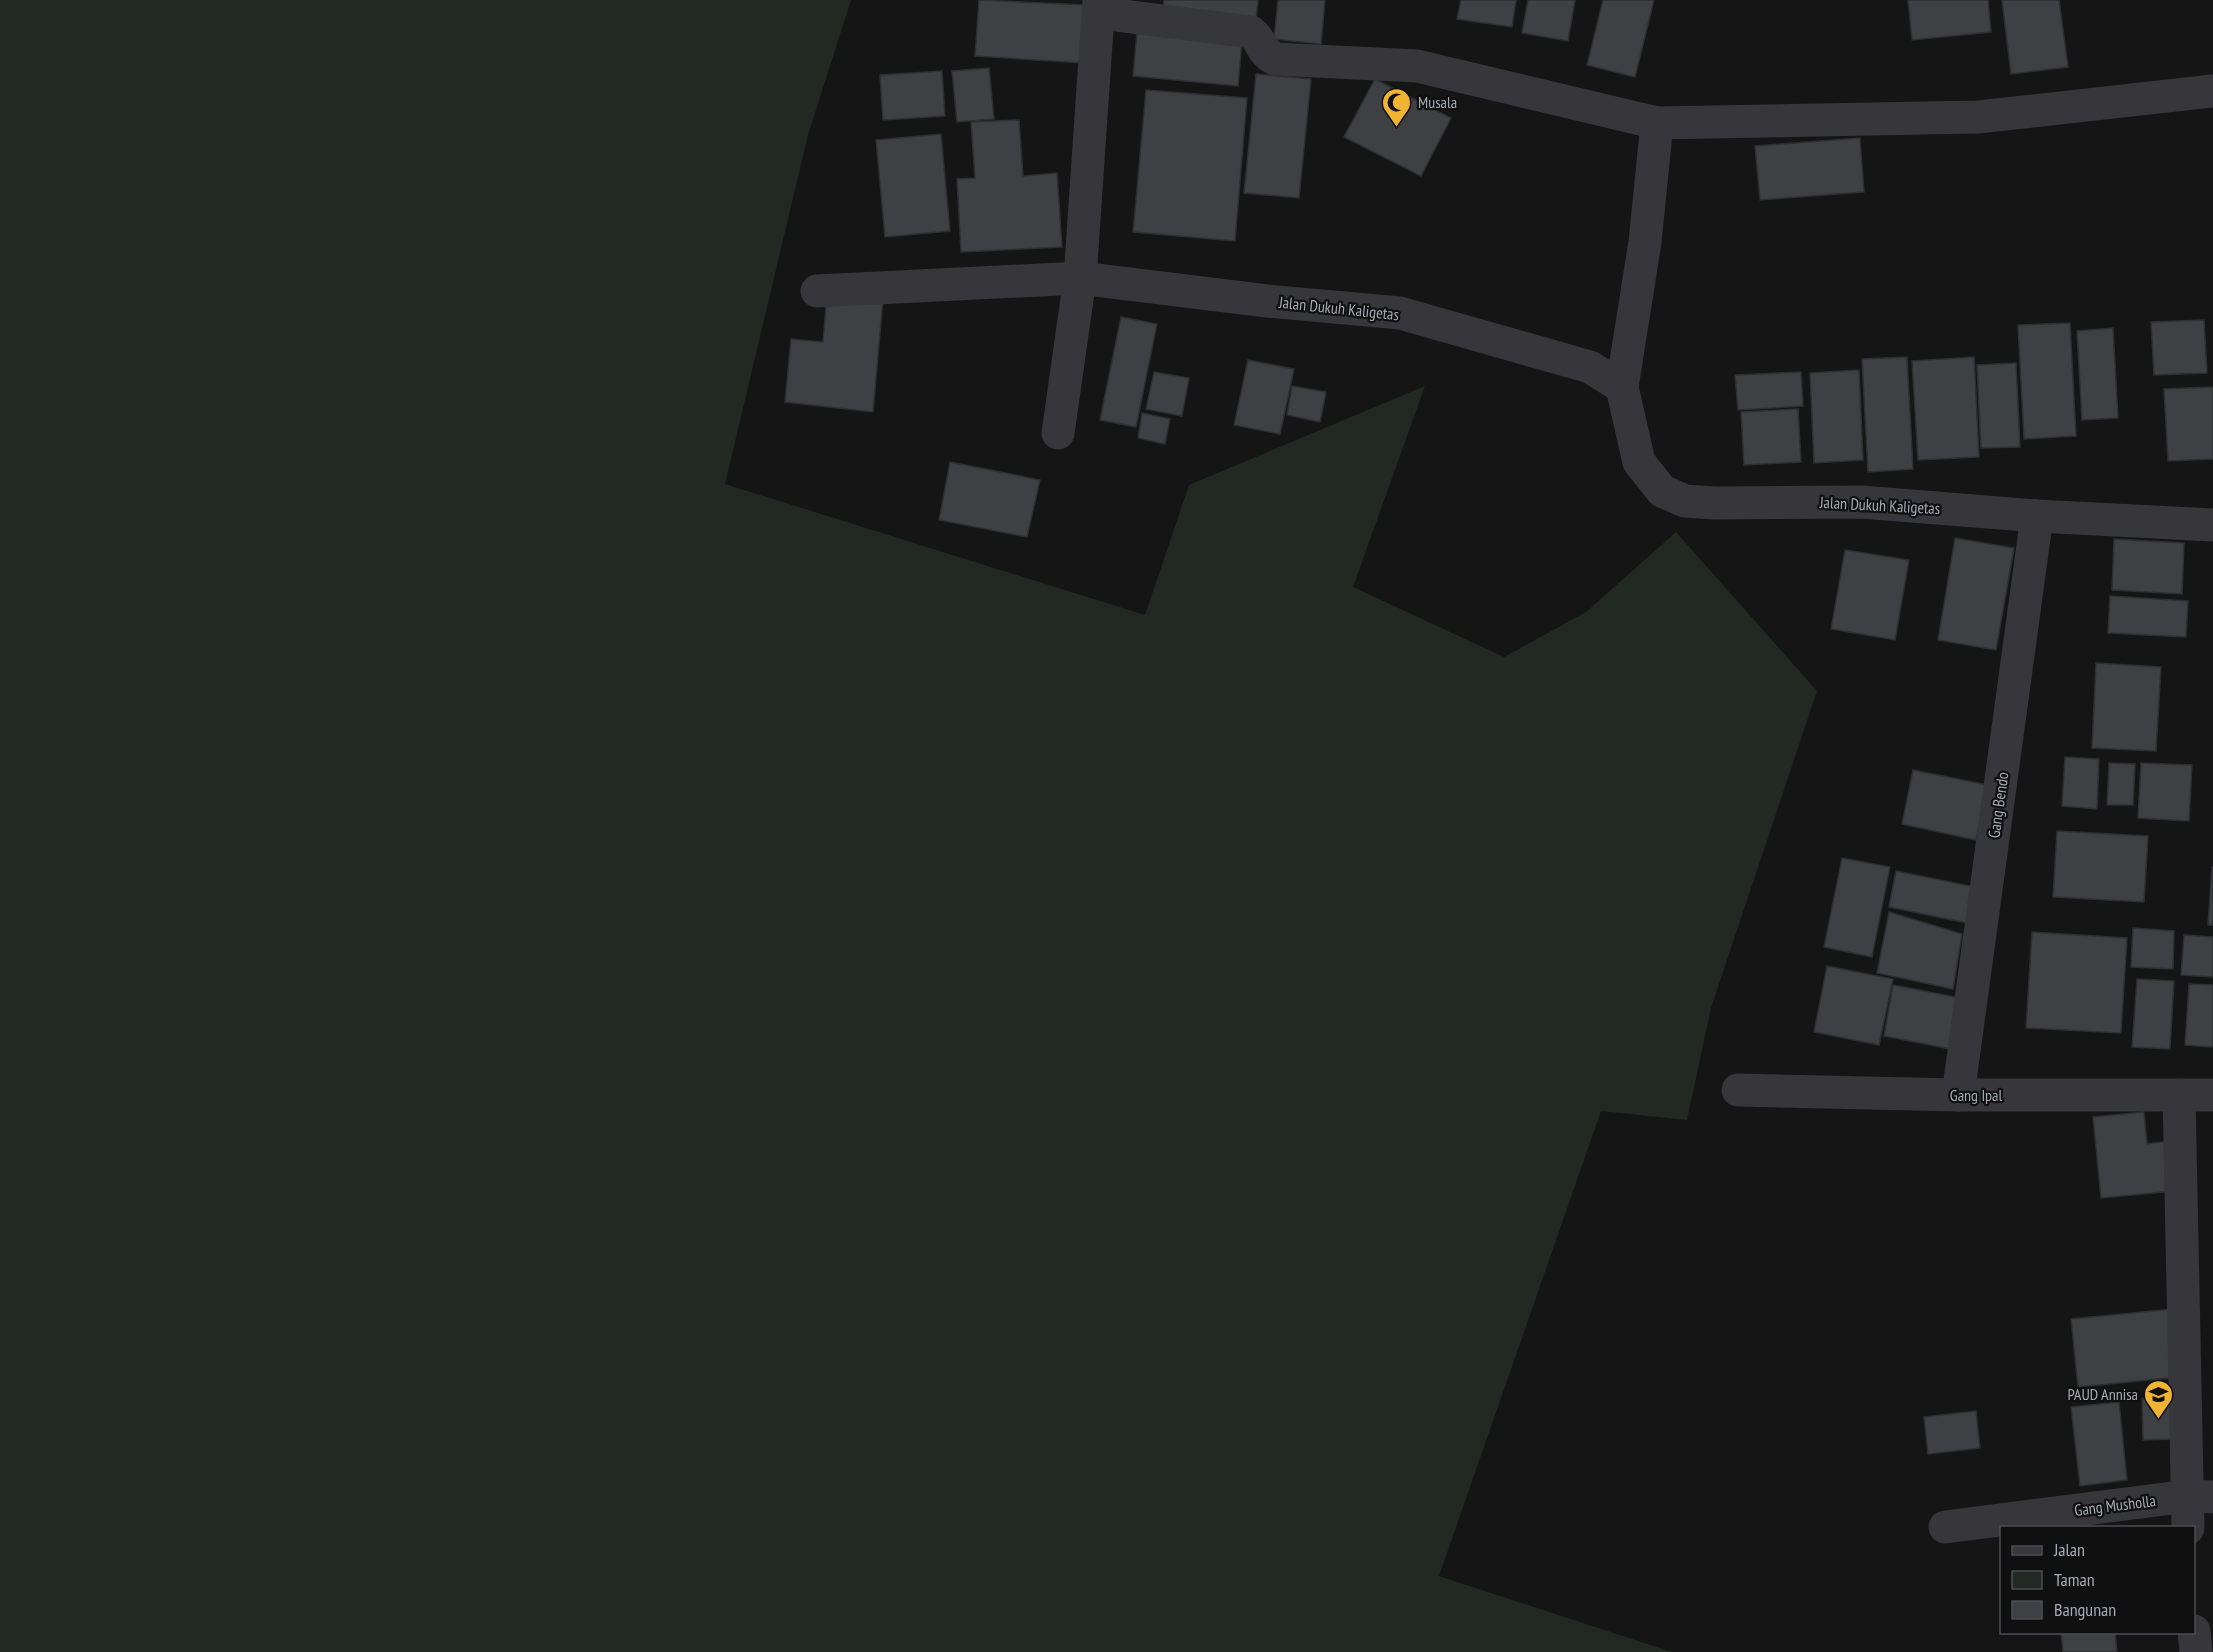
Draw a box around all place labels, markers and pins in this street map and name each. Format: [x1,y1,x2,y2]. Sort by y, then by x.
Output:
mosque icon: Musala [1381,86,1413,128]
place label: Musala [1418,92,1457,112]
school or university icon: PAUD Annisa [2143,1378,2175,1420]
place label: PAUD Annisa [2067,1384,2138,1404]

